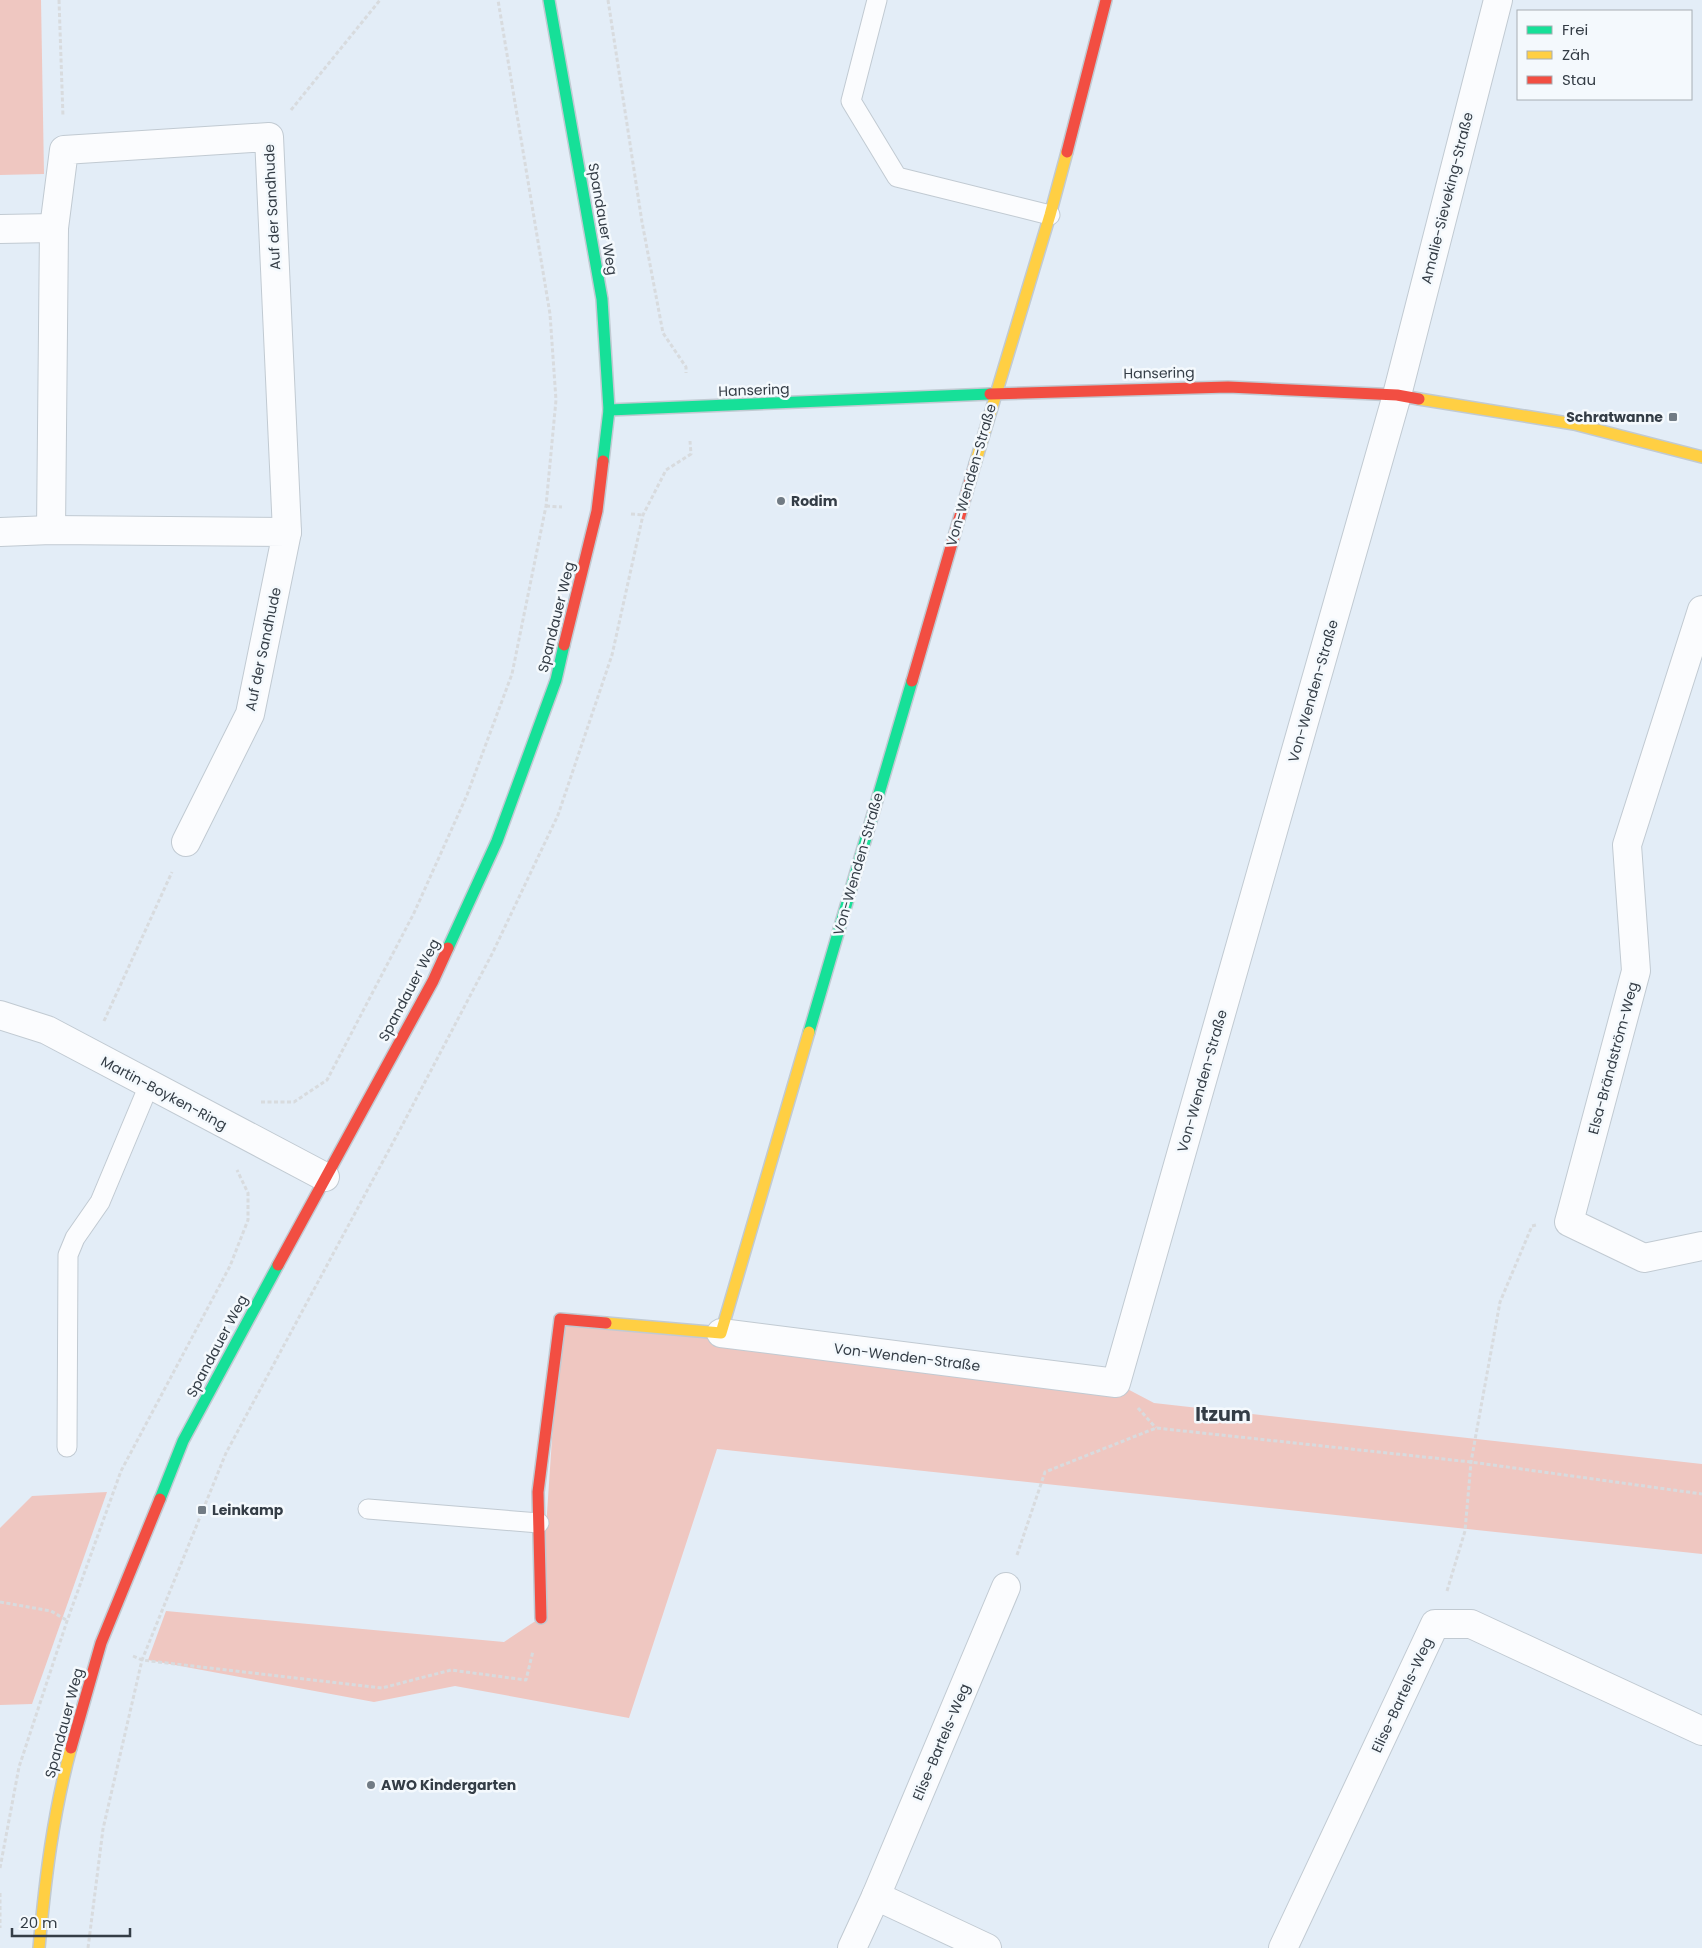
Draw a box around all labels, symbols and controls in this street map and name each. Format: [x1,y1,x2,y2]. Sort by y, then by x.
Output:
legend [1517,10,1692,100]
text: Frei [1562,19,1588,40]
text: Zäh [1562,44,1590,65]
text: Stau [1562,69,1596,90]
street label: Amalie-Sieveking-Straße [1416,110,1478,286]
street label: Auf der Sandhude [259,143,285,270]
street label: Spandauer Weg [583,161,623,277]
street label: Hansering [1123,362,1195,384]
street label: Hansering [718,379,790,401]
street label: Von-Wenden-Straße [941,401,1001,549]
place label: Schratwanne [1566,407,1663,427]
marker: Schratwanne [1667,411,1679,423]
place label: Rodim [791,491,838,511]
marker: Rodim [775,495,787,507]
street label: Spandauer Weg [533,560,579,674]
street label: Auf der Sandhude [240,585,286,713]
street label: Von-Wenden-Straße [1283,617,1343,765]
street label: Von-Wenden-Straße [828,790,888,938]
street label: Spandauer Weg [374,935,444,1045]
street label: Elsa-Brändström-Weg [1583,979,1643,1137]
street label: Von-Wenden-Straße [1172,1007,1232,1155]
street label: Martin-Boyken-Ring [97,1051,231,1135]
street label: Spandauer Weg [182,1291,252,1401]
street label: Von-Wenden-Straße [833,1338,982,1376]
district label: Itzum [1195,1401,1251,1428]
place label: Leinkamp [212,1500,284,1520]
marker: Leinkamp [196,1504,208,1516]
street label: Elise-Bartels-Weg [1367,1634,1437,1756]
street label: Spandauer Weg [40,1666,88,1780]
street label: Elise-Bartels-Weg [907,1681,975,1803]
place label: AWO Kindergarten [381,1775,516,1795]
marker: AWO Kindergarten [365,1779,377,1791]
scale bar [12,1906,130,1938]
text: 20 m [20,1912,58,1933]

